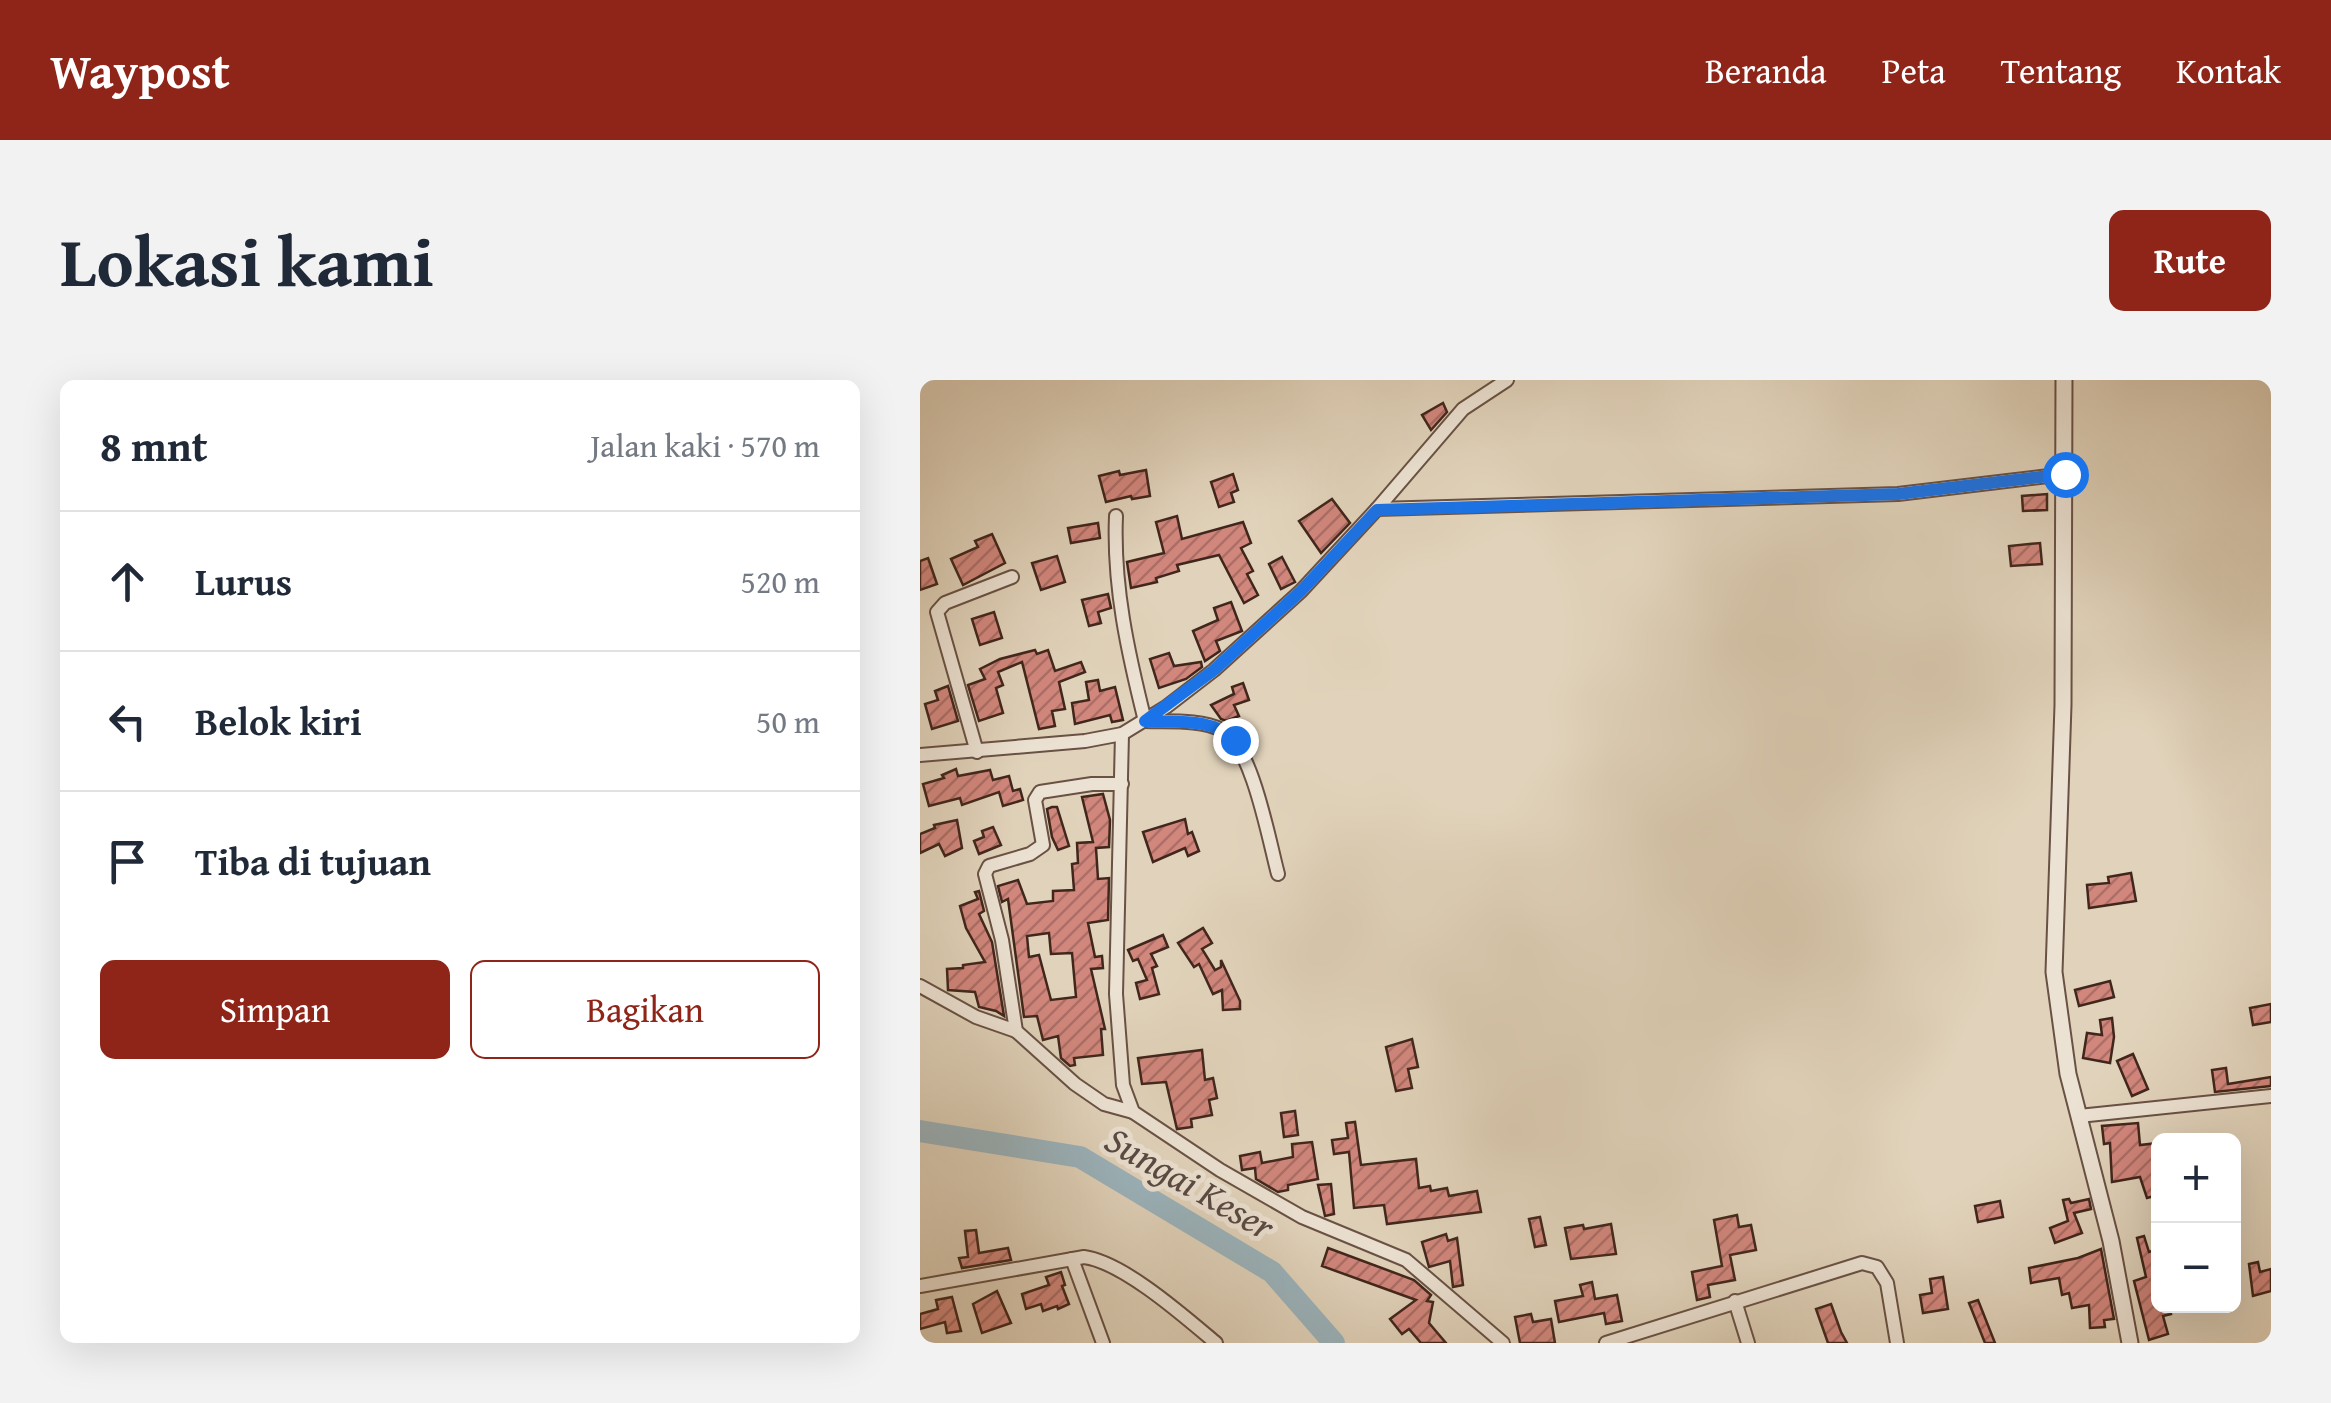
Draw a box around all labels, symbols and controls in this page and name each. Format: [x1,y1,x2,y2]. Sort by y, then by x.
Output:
text: Waypost [50,35,230,106]
text: Beranda [1705,45,1827,96]
text: Peta [1882,45,1946,96]
text: Tentang [2001,45,2121,96]
text: Kontak [2176,45,2281,96]
text: Lokasi kami [60,209,434,312]
button: Rute [2109,210,2271,311]
text: 8 mnt [100,415,208,476]
text: Jalan kaki · 570 m [590,422,820,469]
route start [2043,452,2089,498]
text: Lurus [195,553,292,609]
icon: ahead [100,554,155,609]
text: 520 m [741,558,820,605]
text: Belok kiri [195,693,362,749]
icon: left [100,694,155,749]
text: 50 m [756,698,820,745]
route end [1213,718,1259,764]
text: Tiba di tujuan [195,833,431,889]
icon: arrive [100,834,155,889]
button: Simpan [100,960,450,1059]
button: Bagikan [470,960,820,1059]
water label: Sungai Keser [1095,1111,1287,1254]
map controls [2151,1133,2241,1313]
button: + [2151,1133,2241,1223]
button: − [2151,1223,2241,1313]

